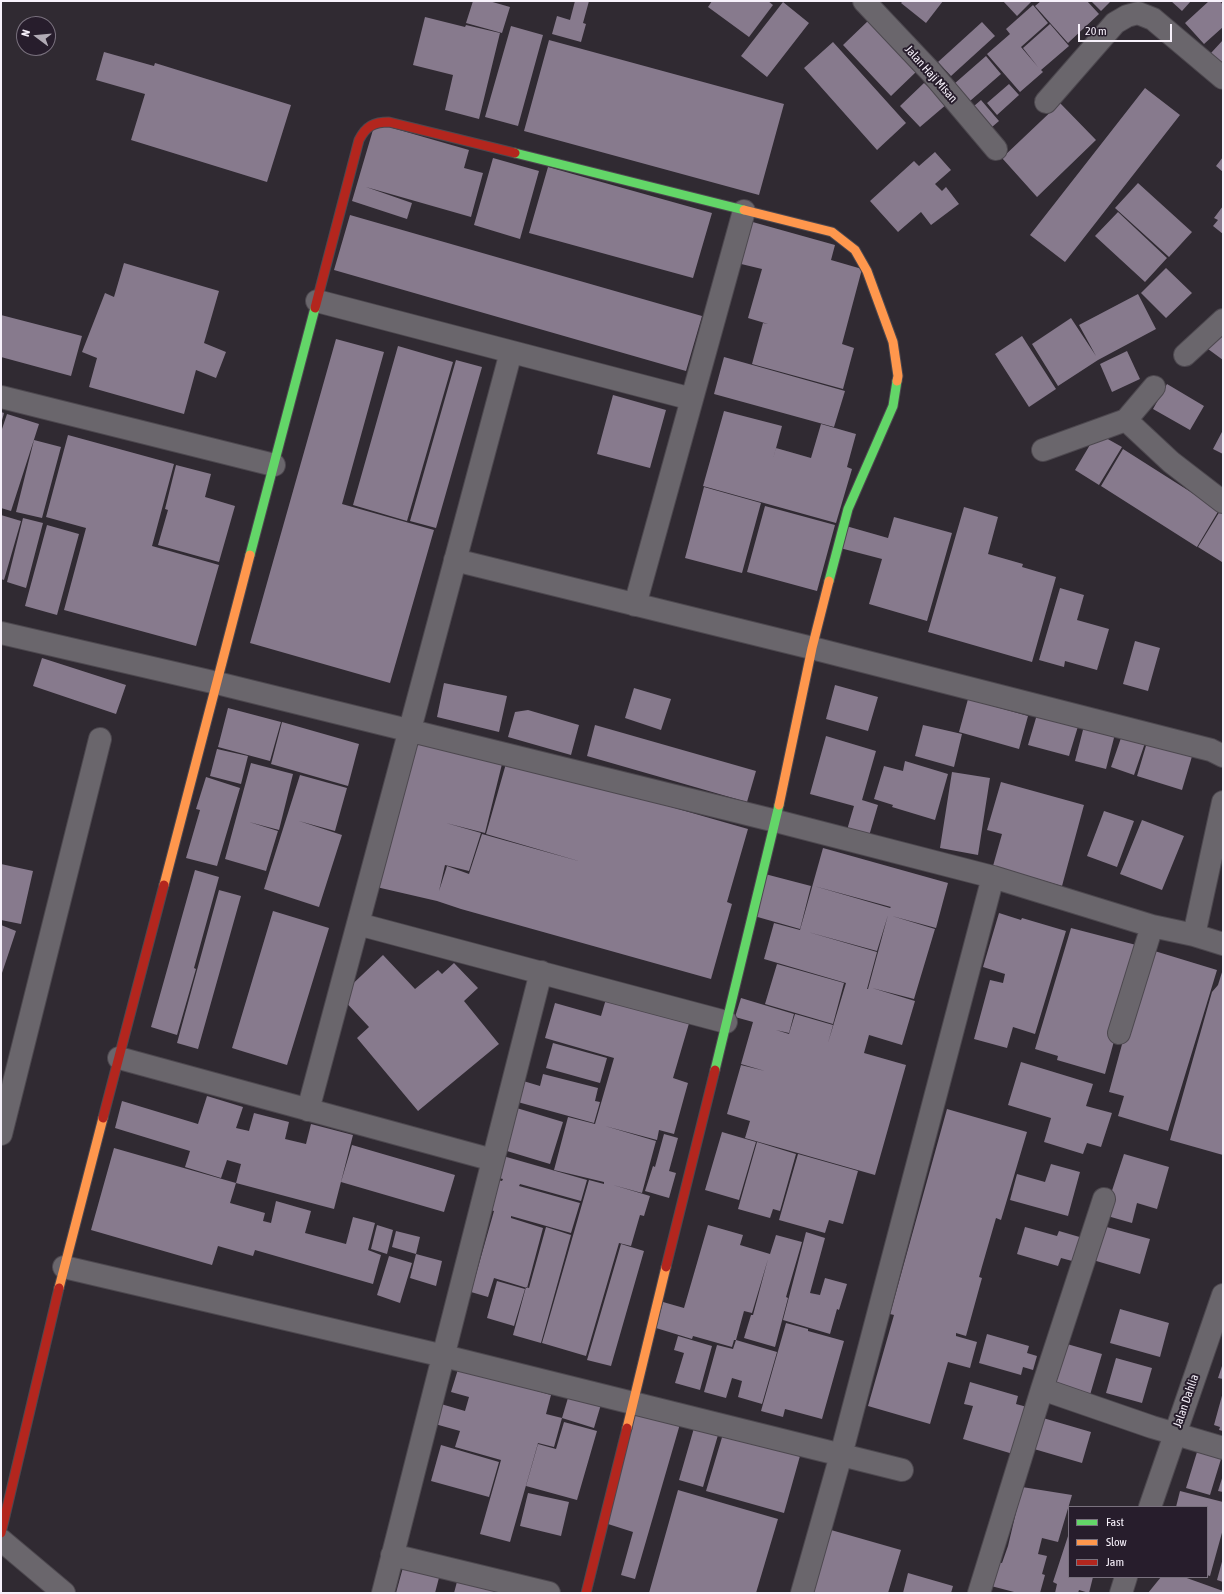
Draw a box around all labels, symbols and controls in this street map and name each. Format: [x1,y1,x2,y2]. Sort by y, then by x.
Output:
north arrow [16,16,56,56]
scale bar [1080,16,1174,42]
text: 20 m [1085,24,1107,38]
text: N [19,28,32,38]
street label: Jalan Haji Misan [902,43,960,105]
street label: Jalan Dahlia [1170,1373,1202,1429]
legend [1068,1506,1208,1578]
text: Fast [1106,1515,1124,1529]
text: Slow [1106,1535,1127,1549]
text: Jam [1106,1555,1124,1569]

